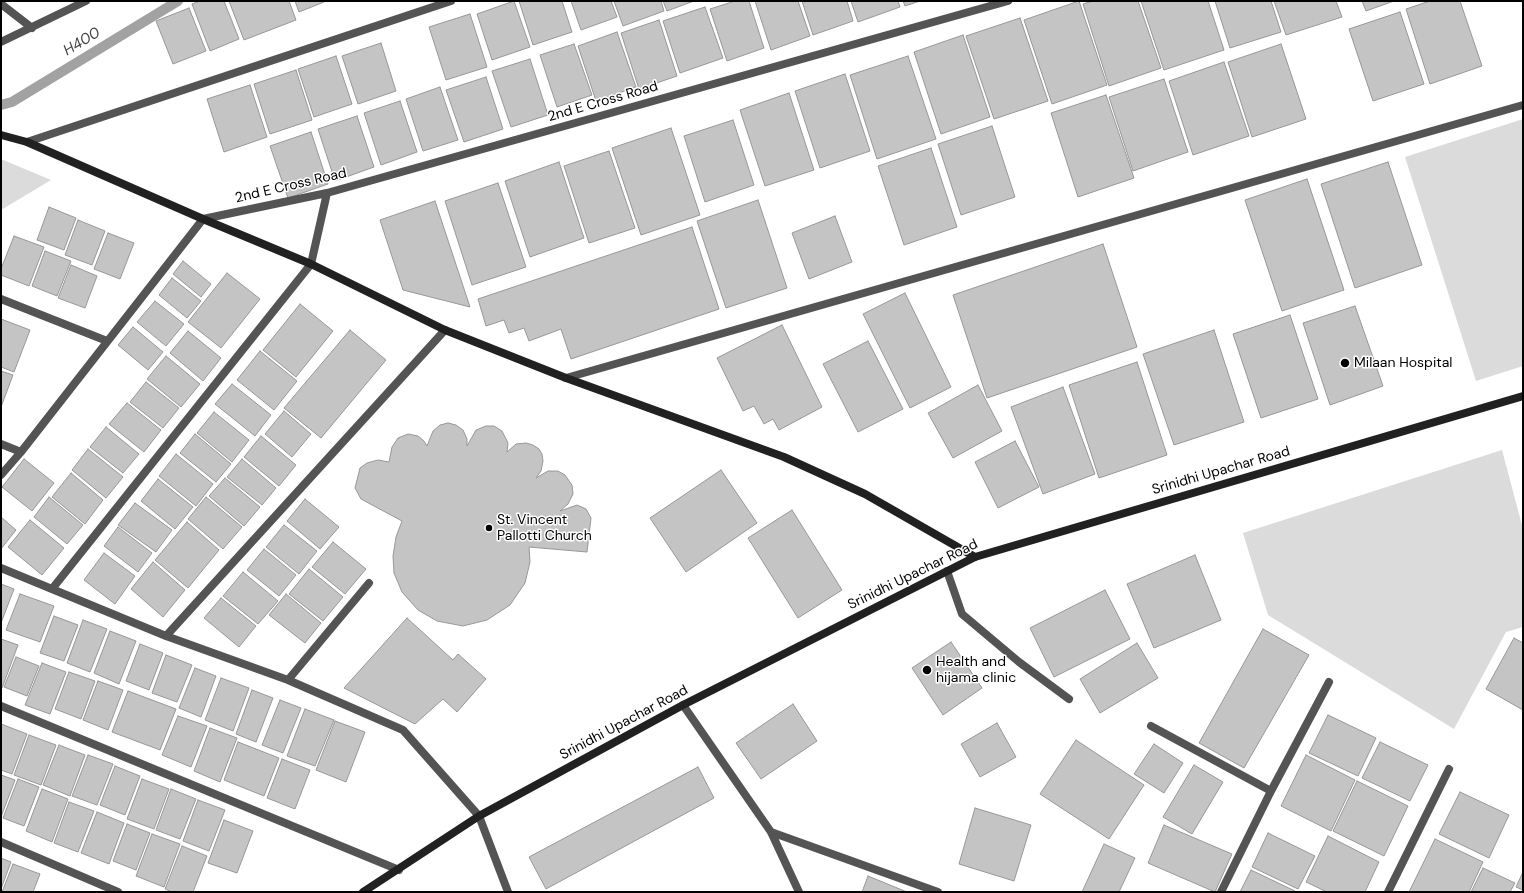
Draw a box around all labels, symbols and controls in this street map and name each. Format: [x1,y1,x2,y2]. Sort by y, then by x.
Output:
water label: H400 [60,24,104,60]
street label: 2nd E Cross Road [546,78,660,126]
street label: 2nd E Cross Road [234,165,348,207]
place label: Milaan Hospital [1354,355,1452,371]
marker: Milaan Hospital [1339,357,1351,369]
street label: Srinidhi Upachar Road [1150,443,1292,499]
place label: St. Vincent Pallotti Church [497,512,592,544]
marker: St. Vincent Pallotti Church [484,523,494,533]
street label: Srinidhi Upachar Road [845,536,981,614]
place label: Health and hijama clinic [936,654,1016,686]
marker: Health and hijama clinic [921,664,933,676]
street label: Srinidhi Upachar Road [557,682,691,764]

